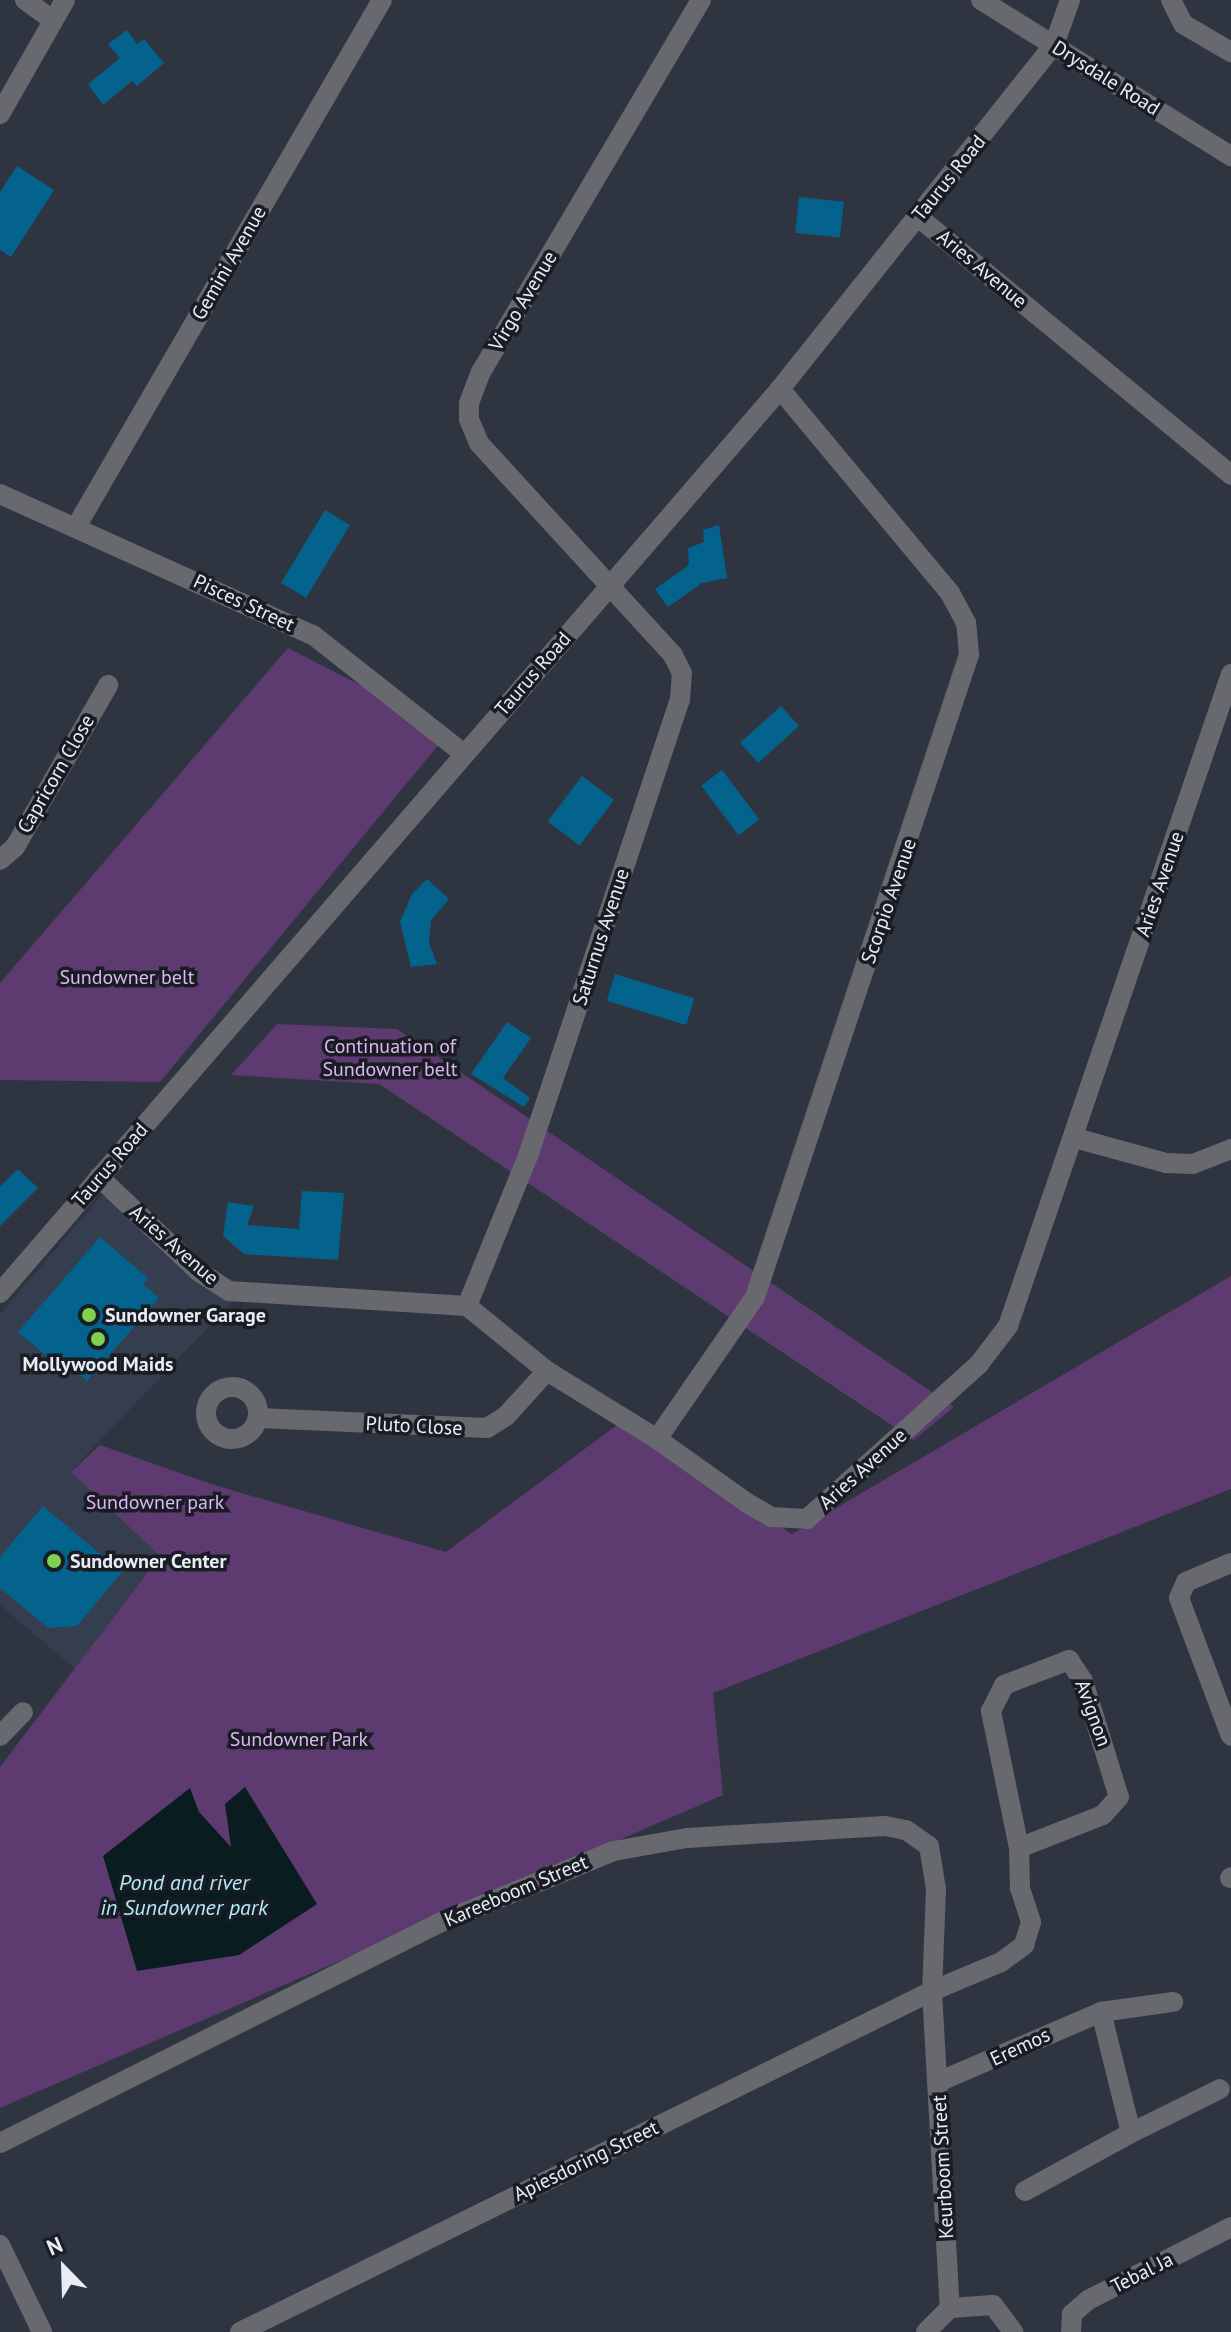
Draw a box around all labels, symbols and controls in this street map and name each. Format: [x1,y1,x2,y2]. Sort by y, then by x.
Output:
street label: Drysdale Road [1048,36,1164,120]
street label: Taurus Road [907,130,991,226]
street label: Gemini Avenue [187,202,271,324]
street label: Aries Avenue [932,224,1032,314]
street label: Virgo Avenue [484,246,562,356]
street label: Pisces Street [190,569,298,637]
street label: Taurus Road [490,627,576,721]
street label: Capricorn Close [12,710,100,838]
street label: Aries Avenue [1131,828,1189,940]
street label: Scorpio Avenue [856,835,922,967]
street label: Saturnus Avenue [568,865,634,1009]
park label: Sundowner belt [59,965,195,989]
park label: Continuation of Sundowner belt [322,1035,458,1082]
street label: Taurus Road [67,1118,153,1212]
street label: Aries Avenue [125,1200,223,1290]
place label: Sundowner Garage [105,1303,266,1327]
marker: Sundowner Garage [80,1306,98,1324]
marker: Mollywood Maids [89,1330,107,1348]
place label: Mollywood Maids [23,1352,173,1376]
street label: Pluto Close [365,1411,463,1441]
street label: Aries Avenue [814,1423,912,1515]
park label: Sundowner park [86,1490,224,1514]
place label: Sundowner Center [70,1549,227,1573]
marker: Sundowner Center [45,1552,63,1570]
street label: Avignon [1070,1676,1116,1750]
park label: Sundowner Park [230,1727,368,1751]
street label: Kareeboom Street [441,1850,591,1932]
water label: Pond and river in Sundowner park [100,1869,268,1920]
street label: Eremos [986,2023,1054,2071]
street label: Keurboom Street [927,2095,959,2239]
street label: Apiesdoring Street [510,2116,662,2206]
north arrow [24,2228,104,2308]
text: N [42,2230,67,2262]
street label: Tebal Ja [1107,2247,1177,2299]

